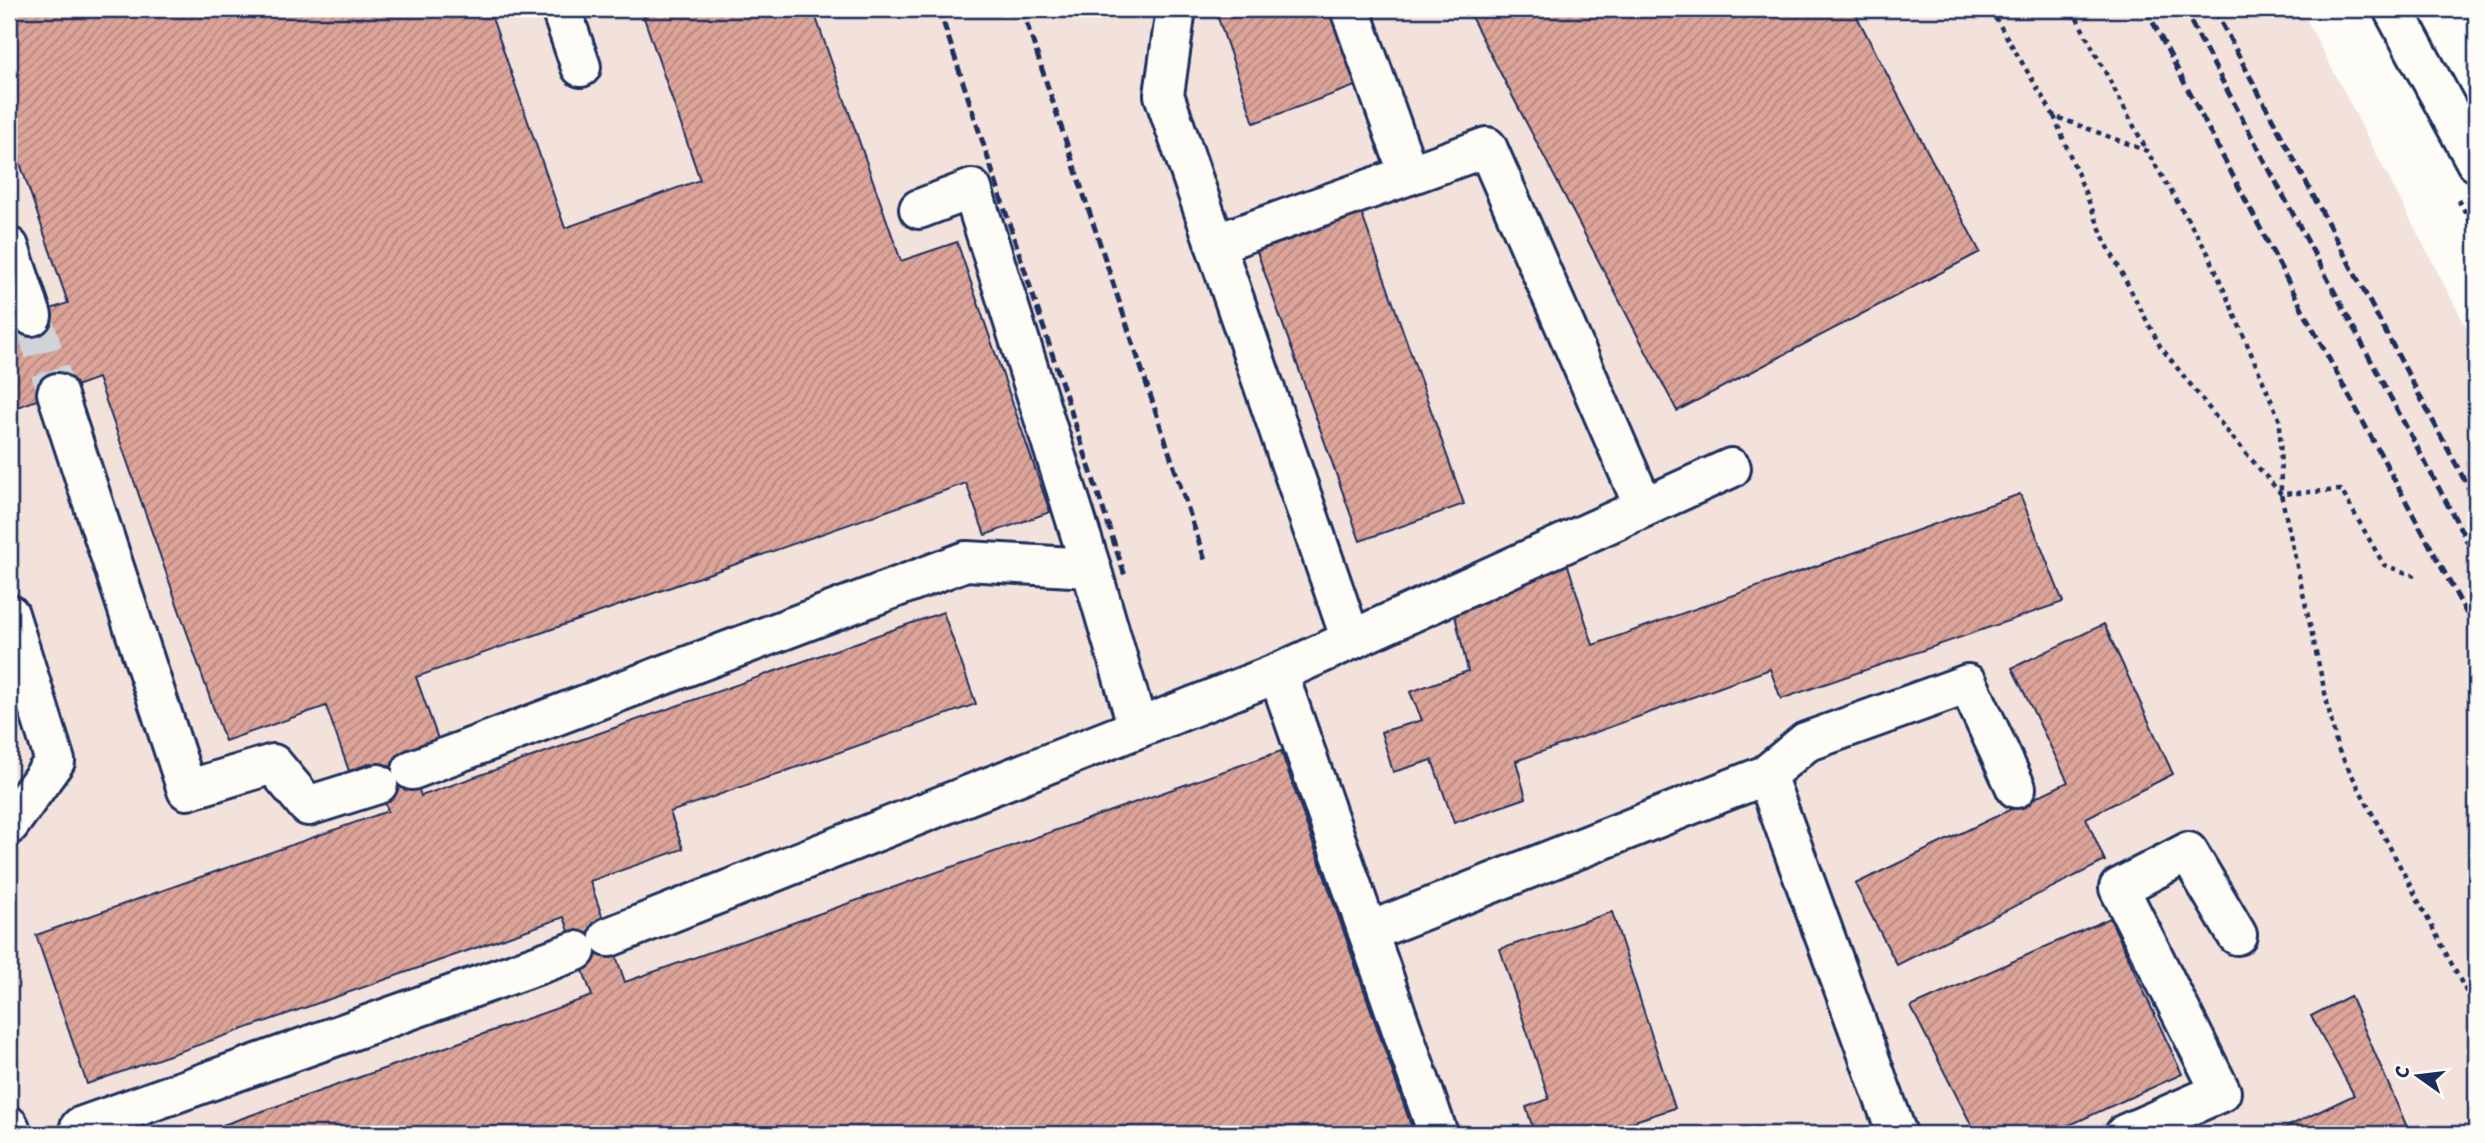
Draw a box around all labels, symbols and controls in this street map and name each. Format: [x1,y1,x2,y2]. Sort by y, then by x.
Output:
north arrow [2384,1042,2454,1112]
text: С [2388,1063,2416,1081]

